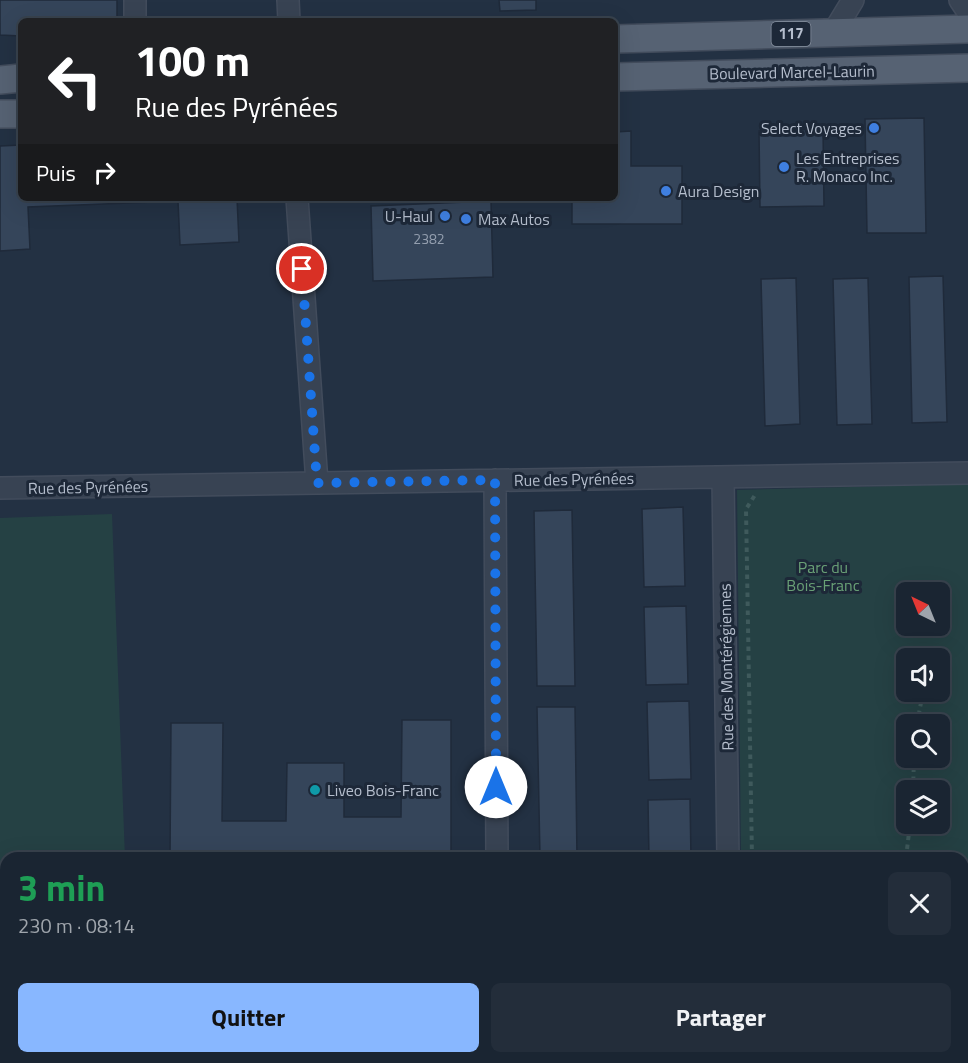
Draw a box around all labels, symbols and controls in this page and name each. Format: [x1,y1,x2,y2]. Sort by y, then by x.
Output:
road number: 117 [772,22,810,46]
text: 100 m [135,28,250,92]
icon: left [36,42,114,120]
street label: Boulevard Marcel-Laurin [709,59,875,85]
text: Rue des Pyrénées [135,86,338,127]
place label: Select Voyages [761,116,862,140]
marker: Select Voyages [867,121,881,135]
place label: Les Entreprises R. Monaco Inc. [796,146,900,188]
text: Puis [36,156,76,190]
icon: right [88,156,121,189]
marker: Les Entreprises R. Monaco Inc. [777,160,791,174]
place label: Aura Design [678,179,759,203]
marker: Aura Design [659,184,673,198]
place label: U-Haul [385,204,433,228]
place label: Max Autos [478,207,550,231]
marker: U-Haul [438,209,452,223]
marker: Max Autos [459,212,473,226]
house number: 2382 [413,228,445,249]
pin [276,243,327,294]
icon: arrive [285,252,318,285]
street label: Rue des Pyrénées [514,466,634,492]
street label: Rue des Pyrénées [28,474,148,500]
park label: Parc du Bois-Franc [786,555,860,597]
north arrow [896,582,950,636]
map controls [896,582,950,834]
street label: Rue des Montérégiennes [713,583,739,751]
button: sound [896,648,950,702]
button: search [896,714,950,768]
position arrow [464,755,528,819]
place label: Liveo Bois-Franc [327,778,439,802]
button: layers [896,780,950,834]
marker: Liveo Bois-Franc [308,783,322,797]
text: 3 min [18,860,105,915]
button: close [888,872,951,935]
text: 230 m · 08:14 [18,910,135,941]
button: Quitter [18,983,479,1052]
button: Partager [491,983,951,1052]

